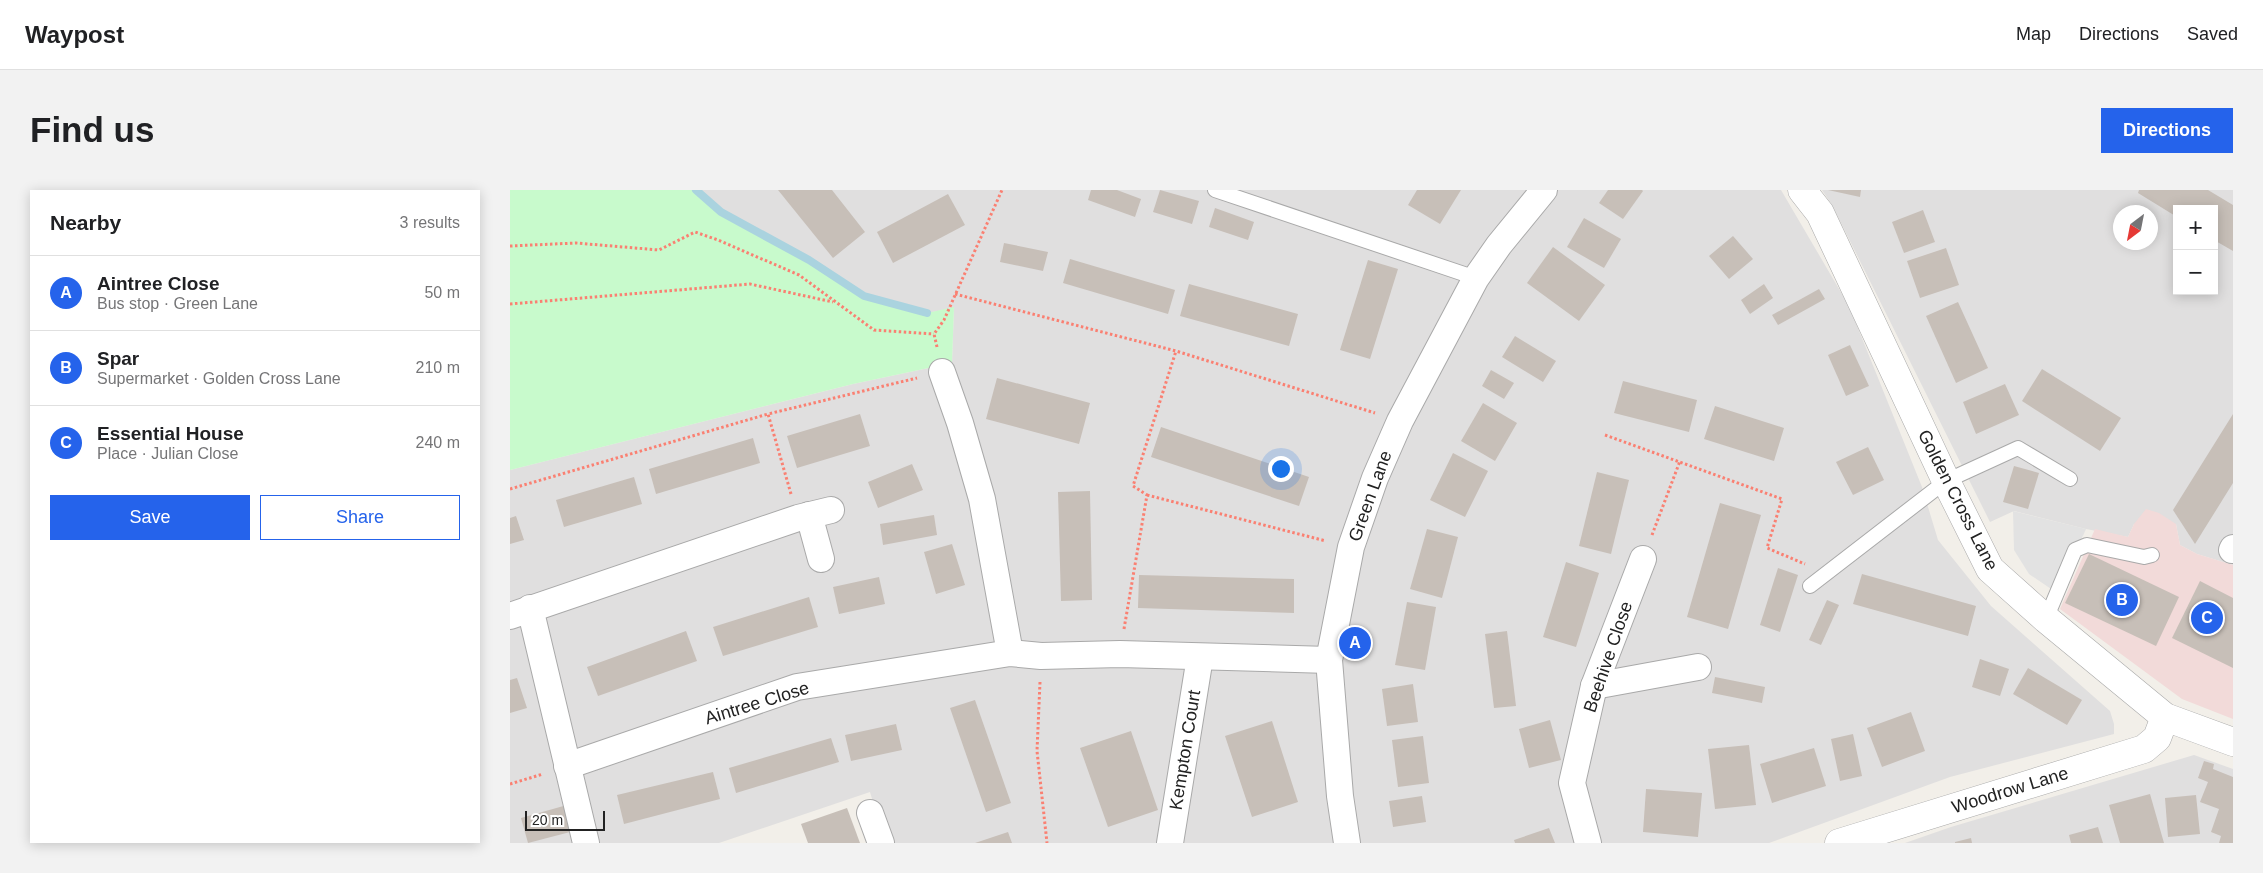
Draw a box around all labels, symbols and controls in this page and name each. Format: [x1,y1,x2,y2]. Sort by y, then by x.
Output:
text: Waypost [25,21,124,48]
text: Map [2016,24,2051,44]
text: Directions [2079,24,2159,44]
text: Saved [2187,24,2238,44]
button: Directions [2101,108,2233,153]
text: Find us [30,110,154,149]
north arrow [2113,205,2158,250]
map controls [2173,205,2218,295]
button: + [2173,205,2218,250]
text: Nearby [50,211,121,234]
text: 3 results [400,214,460,231]
button: − [2173,250,2218,295]
text: Aintree Close [97,273,219,294]
text: A [60,284,72,301]
text: 50 m [424,284,460,301]
text: Bus stop · Green Lane [97,295,258,312]
text: Spar [97,348,139,369]
text: B [60,359,72,376]
text: 210 m [416,359,460,376]
text: Supermarket · Golden Cross Lane [97,370,341,387]
text: Essential House [97,423,244,444]
street label: Golden Cross Lane [1914,426,2002,574]
text: C [60,434,72,451]
text: 240 m [416,434,460,451]
text: Place · Julian Close [97,445,238,462]
street label: Green Lane [1344,448,1396,544]
your location [1268,456,1294,482]
button: Save [50,495,250,540]
button: Share [260,495,460,540]
pin: B [2106,581,2138,619]
street label: Beehive Close [1580,599,1636,715]
pin: C [2191,599,2223,637]
pin: A [1339,624,1371,662]
street label: Aintree Close [702,678,812,728]
street label: Kempton Court [1166,689,1204,811]
street label: Woodrow Lane [1949,763,2071,817]
scale bar [525,808,605,831]
text: 20 m [532,812,563,828]

